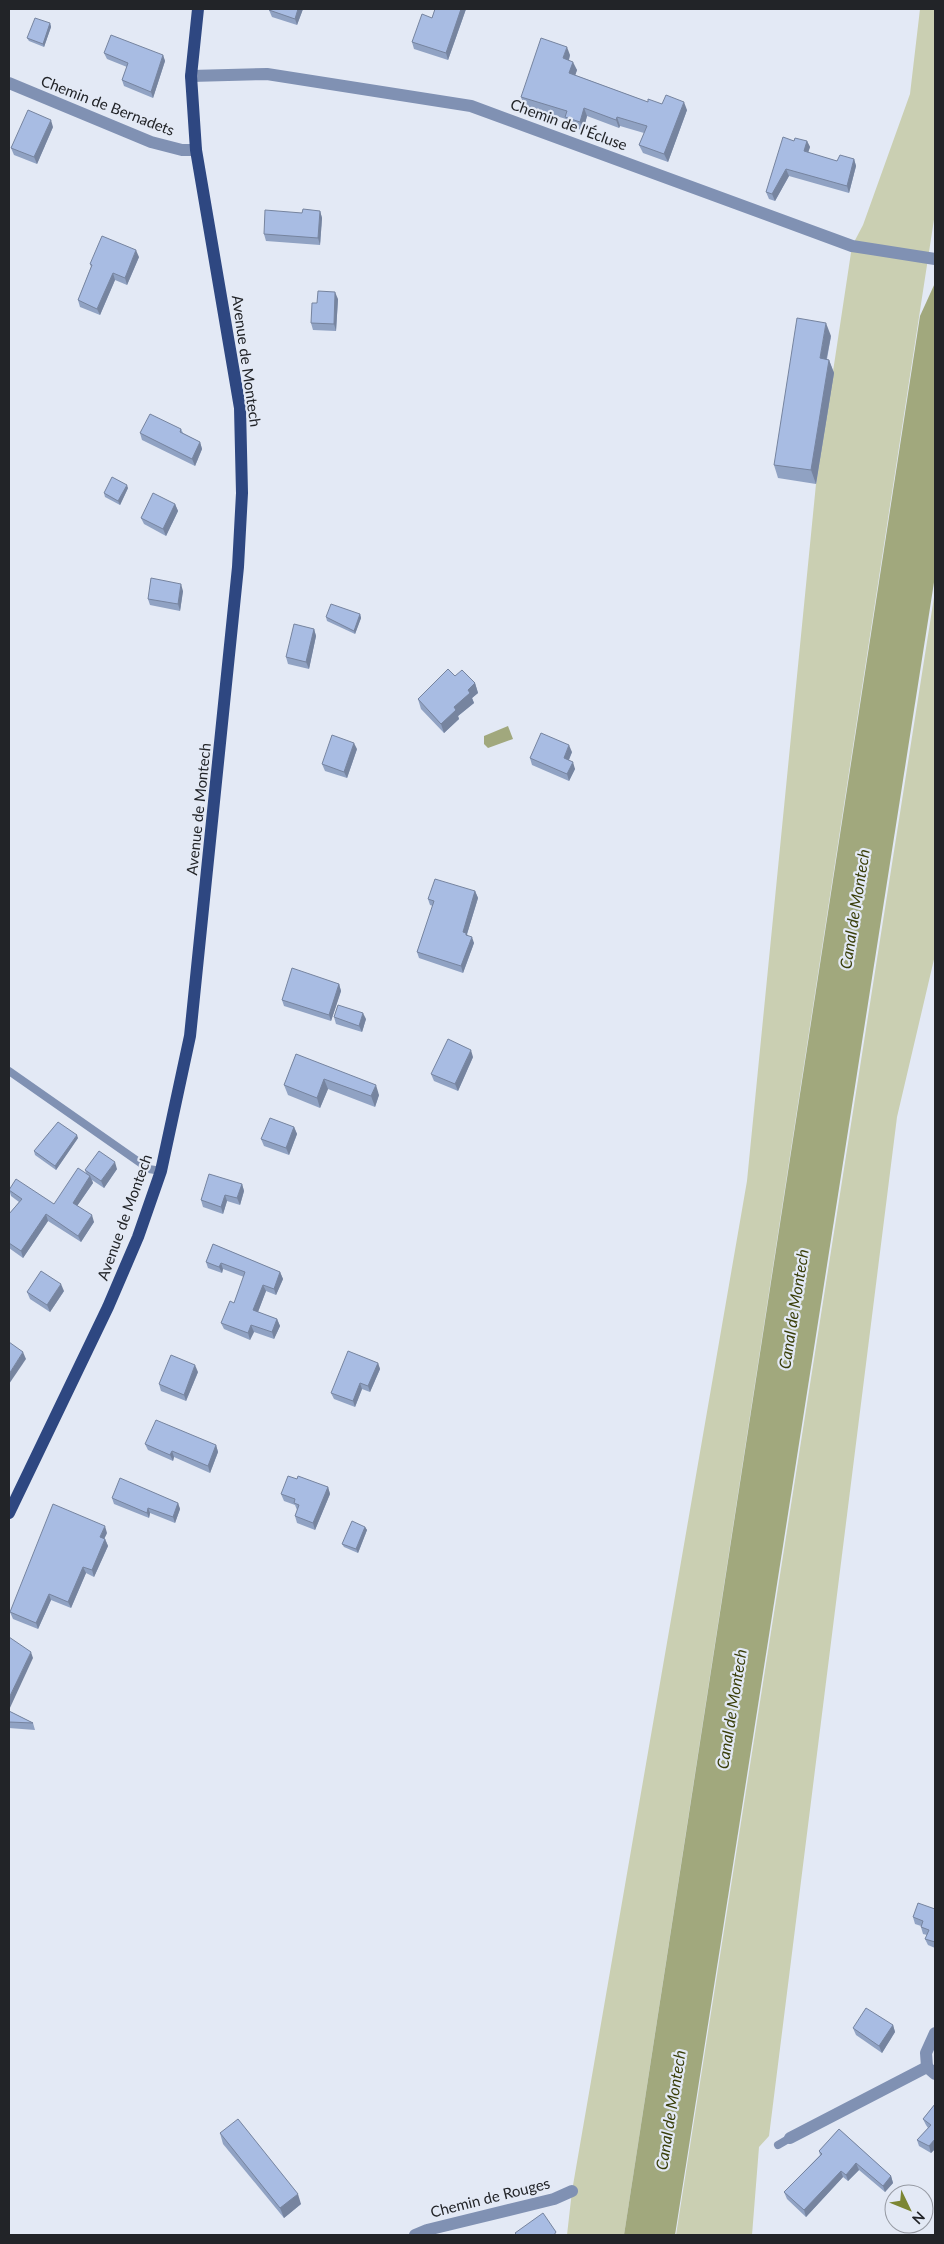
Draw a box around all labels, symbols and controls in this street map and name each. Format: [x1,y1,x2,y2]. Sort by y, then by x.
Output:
street label: Chemin de Bernadets [39,71,177,139]
street label: Chemin de l'Écluse [508,95,630,154]
street label: Avenue de Montech [229,294,265,428]
street label: Avenue de Montech [182,742,214,876]
water label: Canal de Montech [835,848,873,970]
street label: Avenue de Montech [93,1151,155,1283]
water label: Canal de Montech [774,1248,812,1370]
water label: Canal de Montech [712,1648,750,1770]
water label: Canal de Montech [651,2049,689,2171]
street label: Chemin de Rouges [428,2173,552,2221]
north arrow [884,2184,934,2234]
text: N [909,2208,929,2228]

